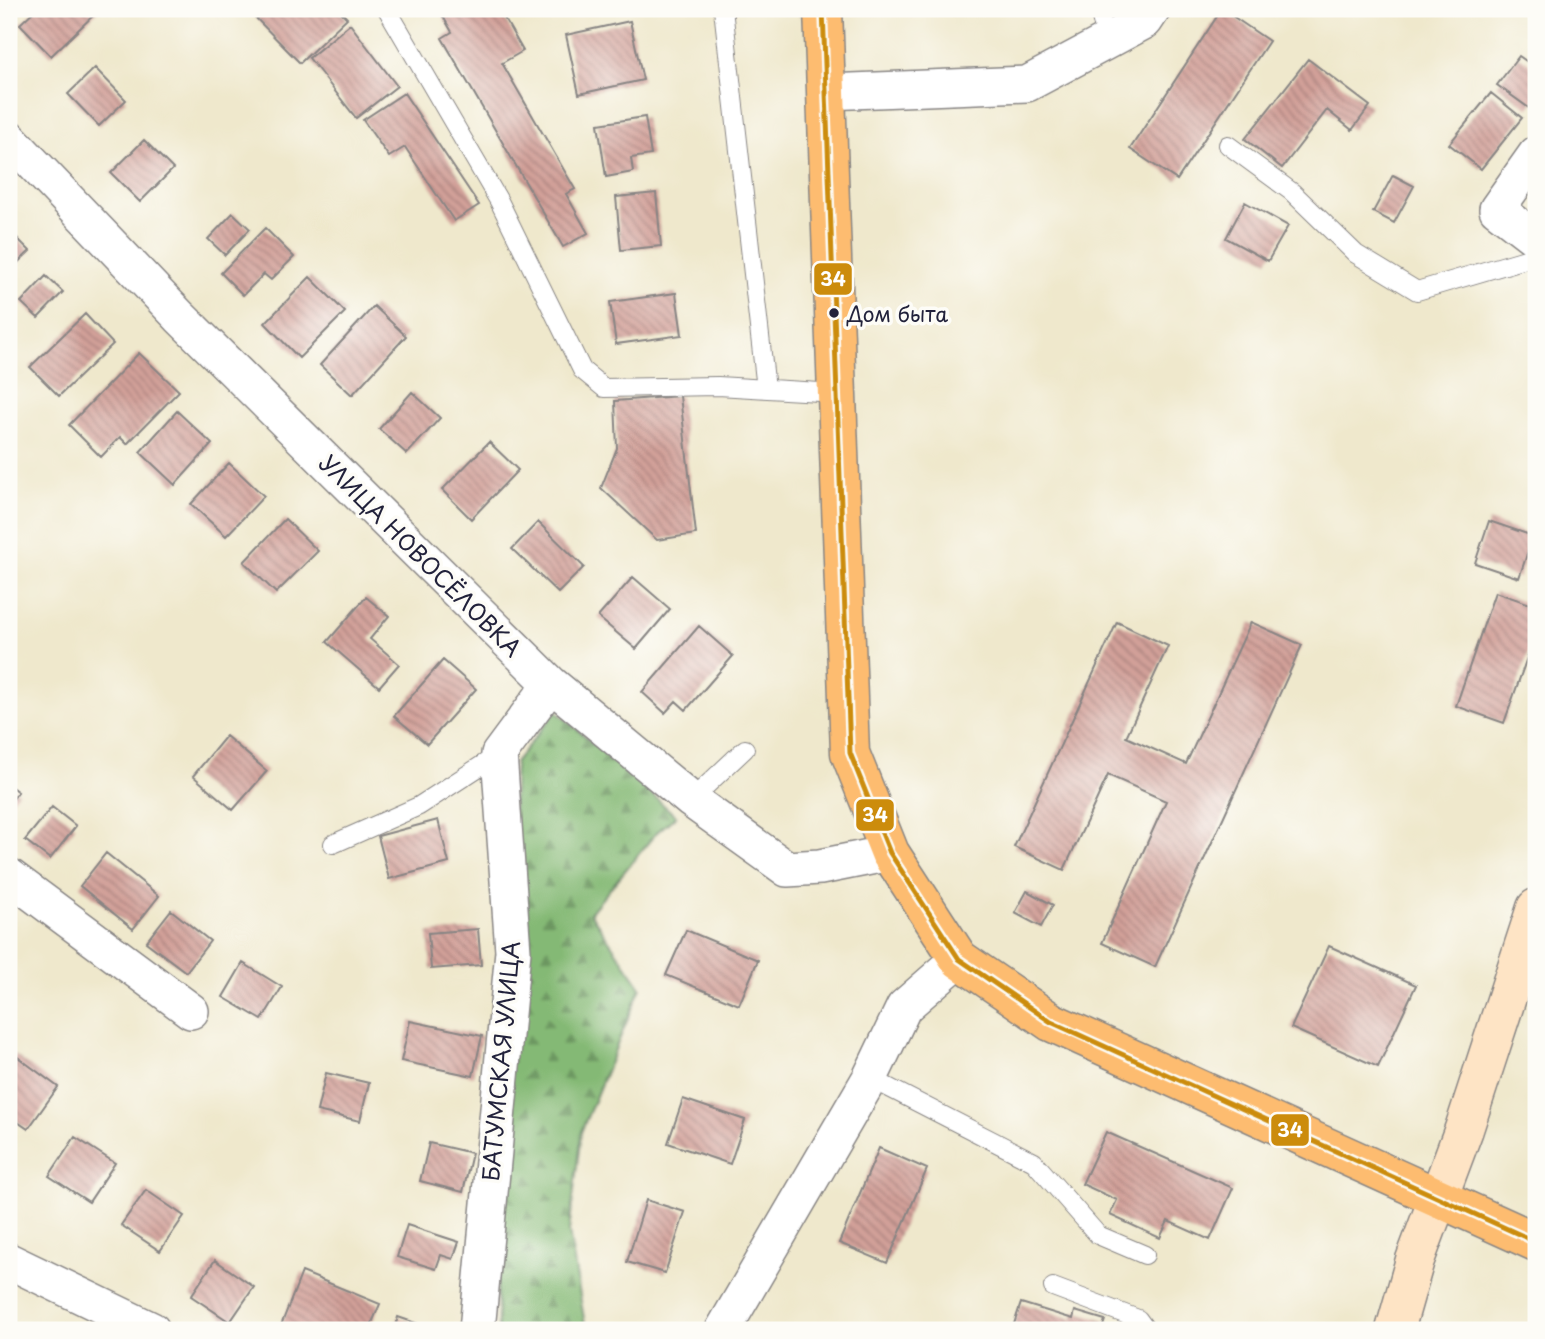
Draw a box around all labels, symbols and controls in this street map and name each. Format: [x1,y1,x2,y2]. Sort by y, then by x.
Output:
line badge: 34 [813,262,853,296]
text: 34 [820,264,846,292]
place label: Дом быта [846,297,948,329]
marker: Дом быта [827,306,841,320]
street label: УЛИЦА НОВОСЁЛОВКА [312,446,530,664]
line badge: 34 [855,798,895,832]
text: 34 [862,800,888,828]
street label: БАТУМСКАЯ УЛИЦА [472,939,528,1183]
line badge: 34 [1270,1113,1310,1147]
text: 34 [1277,1115,1303,1143]

